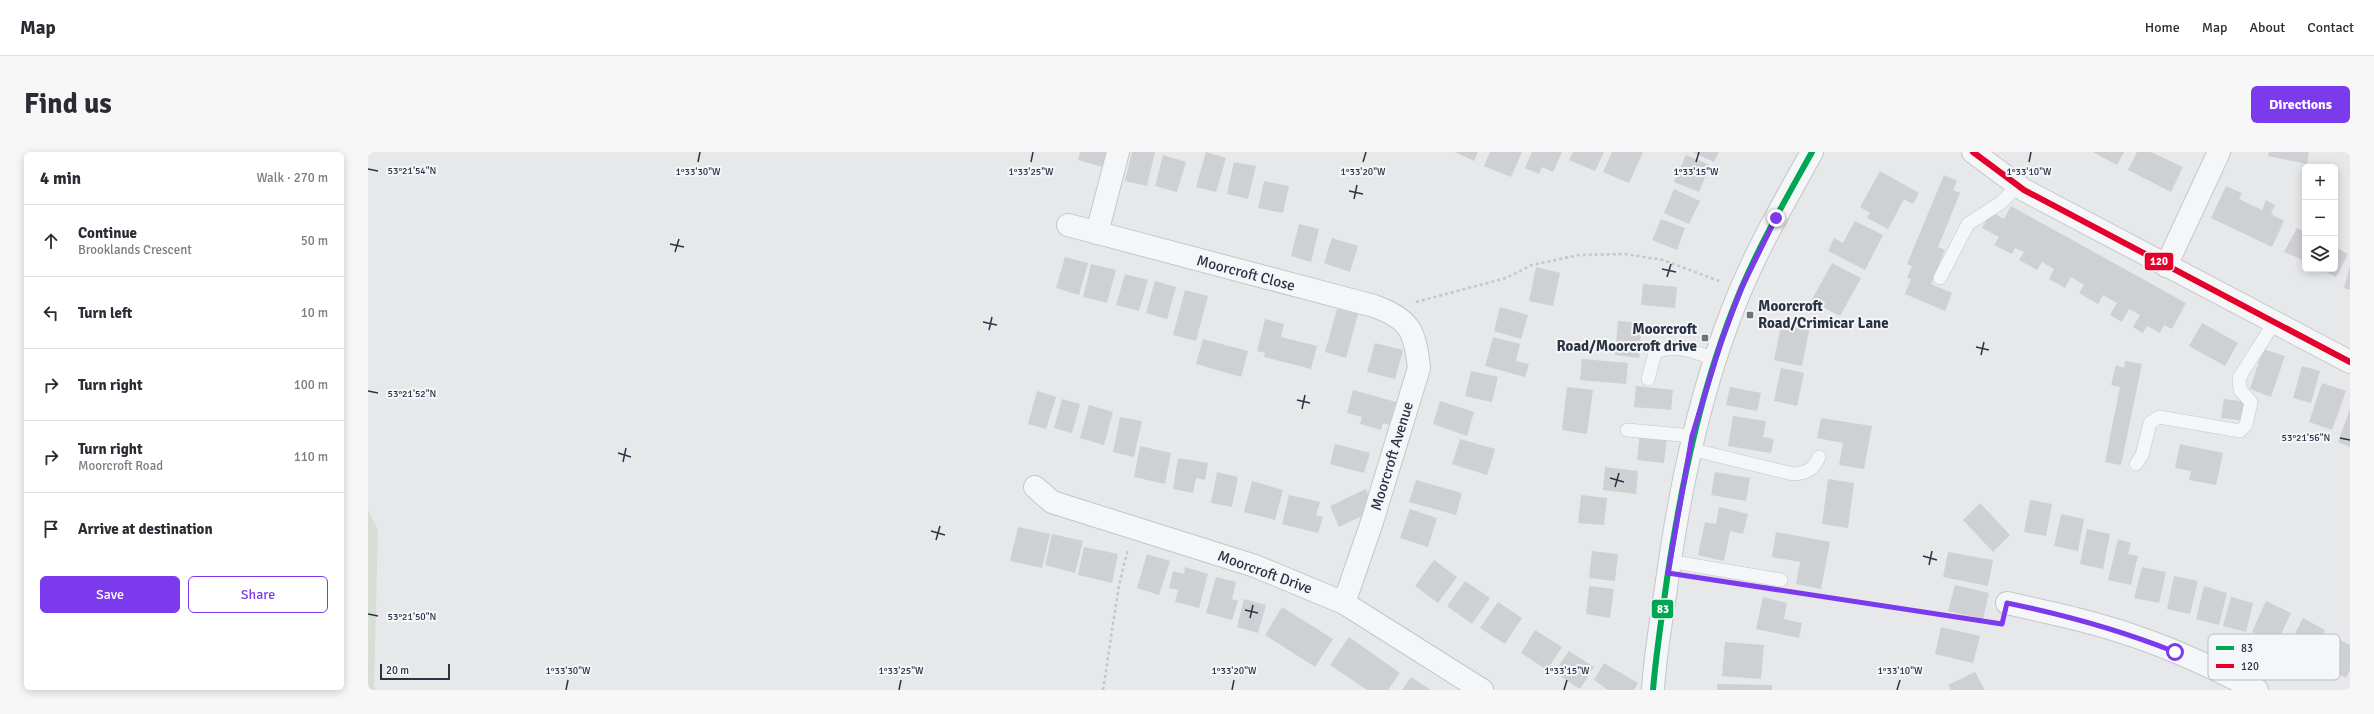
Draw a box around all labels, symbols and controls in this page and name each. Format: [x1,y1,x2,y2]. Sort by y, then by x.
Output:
text: Map [20,16,56,40]
text: Home [2145,19,2180,36]
text: Map [2202,19,2227,36]
text: About [2249,19,2285,36]
text: Contact [2307,19,2354,36]
button: Directions [2251,86,2350,123]
text: Find us [24,87,112,121]
map controls [2302,164,2338,272]
button: + [2302,164,2338,200]
text: 53°21'54"N [388,165,436,177]
text: 1°33'30"W [675,166,721,178]
text: 1°33'25"W [1008,166,1054,178]
text: 1°33'20"W [1340,166,1386,178]
text: 1°33'15"W [1673,166,1719,178]
text: 1°33'10"W [2006,166,2052,178]
text: 4 min [40,168,81,189]
text: Walk · 270 m [257,170,328,186]
button: − [2302,200,2338,236]
route end [1767,209,1785,227]
text: Continue [78,224,137,242]
icon: ahead [40,230,62,252]
text: 50 m [301,233,328,249]
button: layers [2302,236,2338,272]
text: Brooklands Crescent [78,242,192,258]
street label: Moorcroft Close [1195,251,1297,295]
line badge: 120 [2144,252,2174,271]
text: 120 [2150,255,2168,268]
place label: Moorcroft Road/Crimicar Lane [1758,297,1889,332]
icon: left [40,302,62,324]
text: Turn left [78,304,132,322]
text: 10 m [301,305,328,321]
marker: Moorcroft Road/Crimicar Lane [1745,310,1755,320]
place label: Moorcroft Road/Moorcroft drive [1557,320,1698,355]
marker: Moorcroft Road/Moorcroft drive [1700,333,1710,343]
icon: right [40,374,62,396]
text: Turn right [78,376,143,394]
text: 100 m [294,377,328,393]
text: 53°21'52"N [388,388,436,400]
street label: Moorcroft Avenue [1367,399,1417,513]
text: 53°21'56"N [2282,432,2330,444]
text: Turn right [78,440,143,458]
icon: right [40,446,62,468]
text: 110 m [294,449,328,465]
text: Moorcroft Road [78,458,163,474]
icon: arrive [40,518,62,540]
text: Arrive at destination [78,520,213,538]
street label: Moorcroft Drive [1215,547,1315,597]
button: Save [40,576,180,613]
button: Share [188,576,328,613]
line badge: 83 [1651,599,1674,619]
text: 83 [1657,603,1669,616]
text: 53°21'50"N [388,611,436,623]
legend [2208,634,2340,680]
text: 83 [2241,642,2253,655]
route start [2166,643,2184,661]
text: 120 [2241,660,2259,673]
scale bar [380,662,450,681]
text: 20 m [386,664,409,677]
text: 1°33'30"W [545,665,591,677]
text: 1°33'25"W [878,665,924,677]
text: 1°33'20"W [1211,665,1257,677]
text: 1°33'15"W [1544,665,1590,677]
text: 1°33'10"W [1877,665,1923,677]

